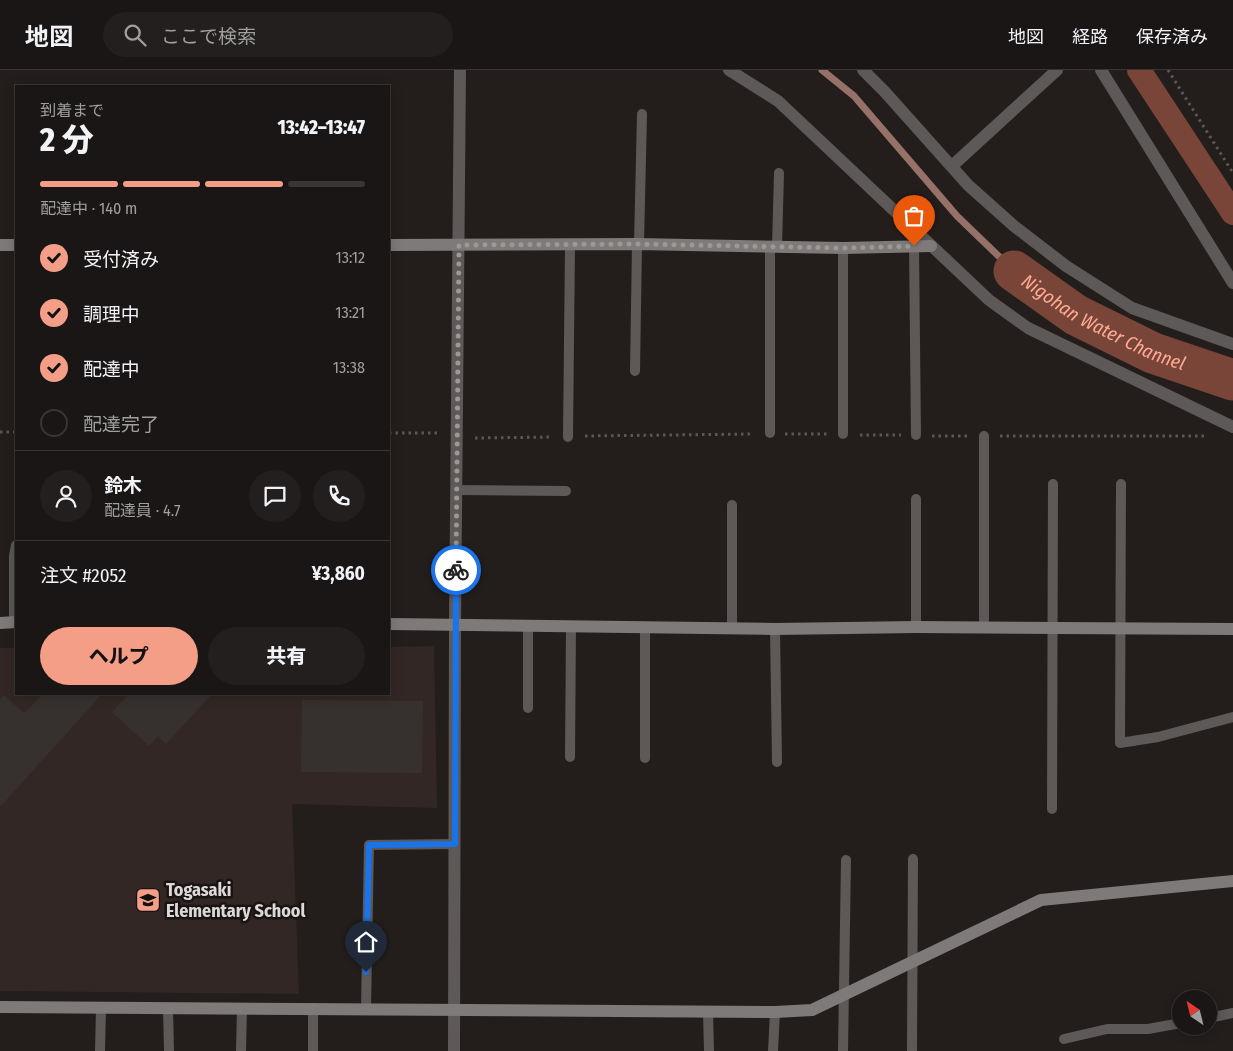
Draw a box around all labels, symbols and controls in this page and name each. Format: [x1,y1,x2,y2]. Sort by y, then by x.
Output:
search box [103,12,453,57]
icon: search [121,21,149,49]
text: 地図 [25,23,73,51]
text: ここで検索 [161,25,256,48]
text: 地図 [1008,26,1044,48]
text: 経路 [1072,26,1108,48]
text: 保存済み [1136,26,1208,48]
text: 到着まで [40,101,104,120]
text: 13:42–13:47 [278,116,365,139]
text: 2 分 [40,121,93,159]
pin [893,195,935,246]
text: 配達中 · 140 m [40,199,137,218]
icon: bag [900,202,928,230]
icon: check [40,244,68,272]
text: 受付済み [83,248,159,271]
text: 13:12 [336,248,365,267]
water label: Nigohan Water Channel [1017,269,1188,375]
icon: check [40,299,68,327]
text: 調理中 [83,303,140,326]
text: 13:21 [335,303,365,322]
icon: check [40,354,68,382]
text: 配達中 [83,358,140,381]
text: 13:38 [333,358,365,377]
text: 配達完了 [83,413,159,436]
button: person [40,470,92,522]
button: chat [249,470,301,522]
button: phone [313,470,365,522]
text: 鈴木 [104,474,142,497]
text: 配達員 · 4.7 [104,501,181,520]
courier [431,545,481,595]
icon: bike [442,556,470,584]
text: ¥3,860 [312,562,365,585]
text: 注文 #2052 [40,564,126,587]
button: ヘルプ [40,627,198,685]
button: 共有 [208,627,365,685]
place label: Togasaki Elementary School [166,879,305,922]
school or university icon: Togasaki Elementary School [135,887,161,913]
pin [345,921,387,972]
icon: home [352,928,380,956]
north arrow [1172,990,1218,1035]
map controls [1172,990,1217,1035]

